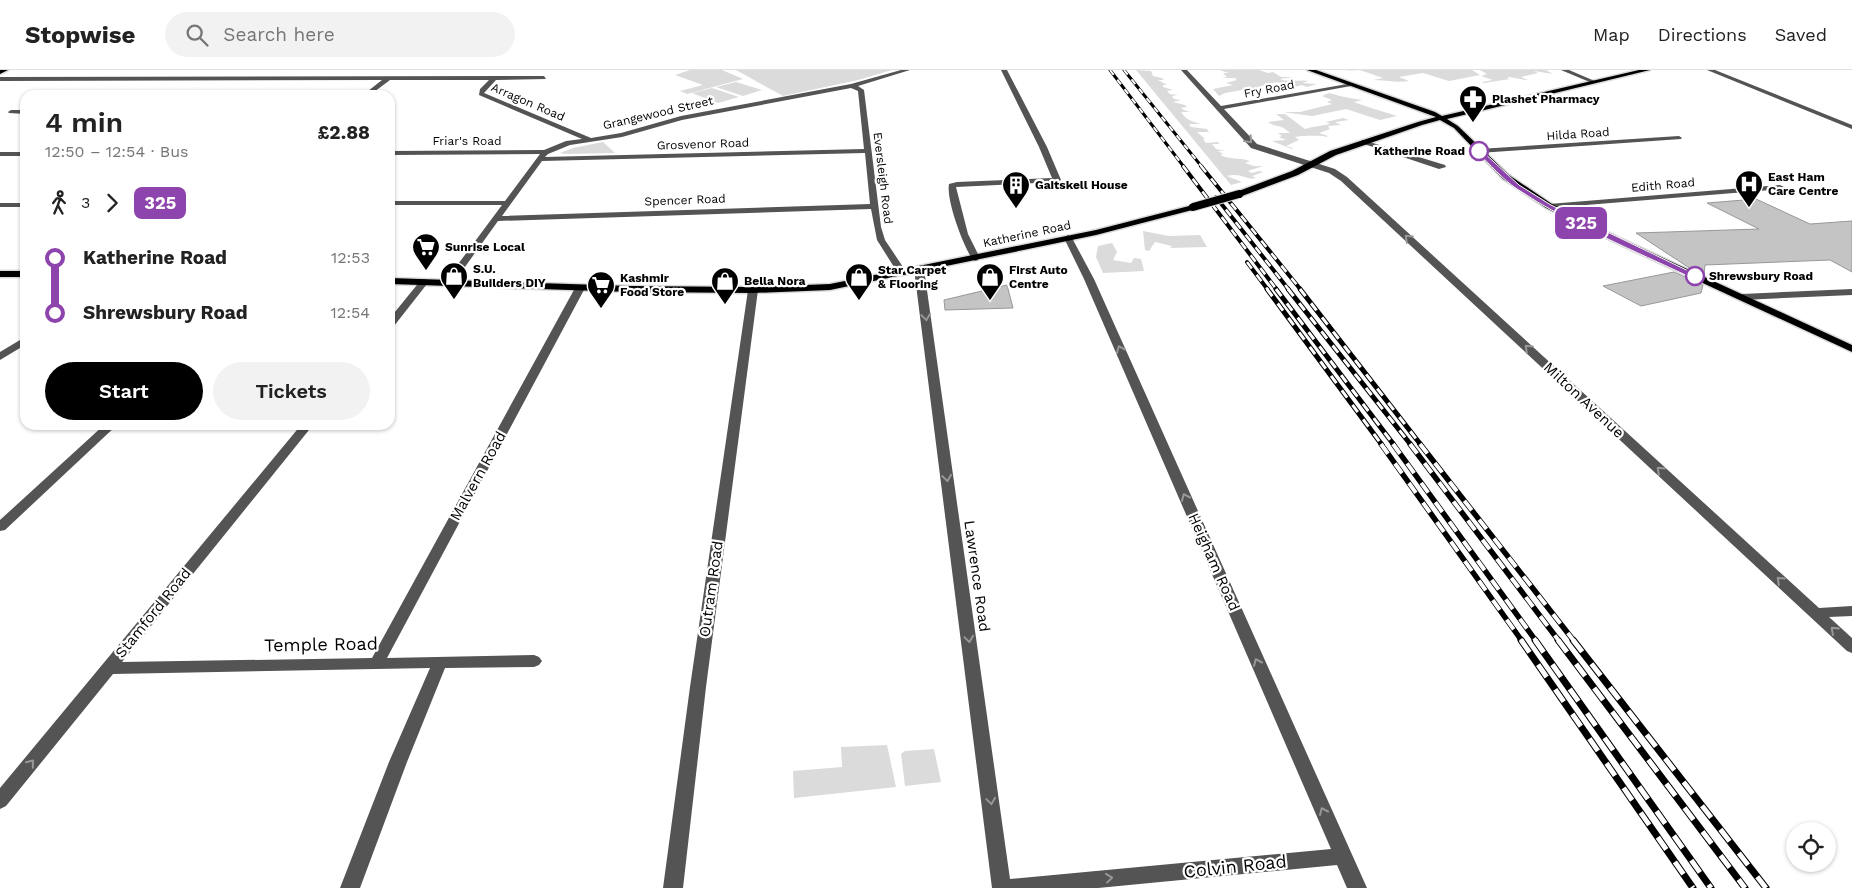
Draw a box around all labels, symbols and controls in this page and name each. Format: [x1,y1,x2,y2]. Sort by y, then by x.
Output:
search box [165,12,515,57]
text: Stopwise [25,21,135,49]
icon: search [183,21,211,49]
text: Search here [223,23,335,46]
text: Map [1593,24,1630,45]
text: Directions [1658,24,1747,45]
text: Saved [1775,24,1827,45]
street label: Fry Road [1243,77,1295,101]
street label: Arragon Road [489,80,567,124]
pharmacy icon: Plashet Pharmacy [1458,84,1488,123]
place label: Plashet Pharmacy [1492,92,1600,106]
street label: Grangewood Street [601,93,715,133]
text: 4 min [45,106,123,139]
text: £2.88 [318,121,370,144]
street label: Hilda Road [1546,125,1610,143]
street label: Eversleigh Road [870,131,896,225]
street label: Friar's Road [433,134,501,148]
street label: Grosvenor Road [657,135,749,153]
one-way arrow [1243,135,1252,144]
marker: Katherine Road [1469,141,1489,161]
text: 12:50 – 12:54 · Bus [45,142,188,161]
place label: Katherine Road [1374,144,1465,158]
hospital icon: East Ham Care Centre [1734,169,1764,208]
building icon: Gaitskell House [1001,170,1031,209]
place label: East Ham Care Centre [1768,170,1838,198]
street label: Edith Road [1631,175,1695,195]
place label: Gaitskell House [1035,178,1128,192]
icon: walk [45,189,73,217]
icon: forward [98,189,126,217]
text: 325 [144,192,176,213]
street label: Spencer Road [644,192,726,208]
text: 3 [81,193,90,212]
line badge: 325 [1552,207,1610,239]
text: 325 [1565,212,1597,233]
street label: Katherine Road [982,218,1072,250]
supermarket icon: Sunrise Local [411,232,441,271]
one-way arrow [1405,235,1414,244]
place label: Sunrise Local [445,240,525,254]
text: Katherine Road [83,246,227,269]
text: 12:53 [331,248,370,267]
shop icon: S.U. Builders DIY [439,261,469,300]
place label: S.U. Builders DIY [473,262,546,290]
shop icon: Star Carpet & Flooring [844,262,874,301]
shop icon: First Auto Centre [975,262,1005,301]
place label: Star Carpet & Flooring [878,263,947,291]
place label: First Auto Centre [1009,263,1068,291]
shop icon: Bella Nora [710,266,740,305]
marker: Shrewsbury Road [1685,266,1705,286]
place label: Shrewsbury Road [1709,269,1813,283]
supermarket icon: Kashmir Food Store [586,270,616,309]
place label: Kashmir Food Store [620,271,684,299]
place label: Bella Nora [744,274,806,288]
text: Shrewsbury Road [83,301,248,324]
text: 12:54 [331,303,370,322]
one-way arrow [920,314,931,322]
one-way arrow [1115,345,1126,354]
one-way arrow [1524,345,1533,354]
street label: Milton Avenue [1540,358,1628,442]
button: Start [45,362,203,420]
button: Tickets [213,362,370,420]
street label: Malvern Road [446,428,510,524]
one-way arrow [1657,467,1666,476]
one-way arrow [942,474,952,483]
one-way arrow [1180,493,1191,502]
street label: Heigham Road [1184,510,1244,614]
street label: Lawrence Road [960,519,994,633]
street label: Outram Road [695,540,727,638]
street label: Stamford Road [111,564,195,662]
one-way arrow [1776,577,1785,586]
one-way arrow [1830,627,1839,636]
street label: Temple Road [264,633,378,655]
one-way arrow [963,636,974,644]
one-way arrow [1253,658,1264,667]
one-way arrow [25,760,33,769]
one-way arrow [985,796,995,805]
one-way arrow [1318,807,1329,816]
map controls [1786,822,1836,872]
button: locate [1786,822,1836,872]
street label: Colvin Road [1182,850,1288,882]
one-way arrow [1105,873,1113,884]

